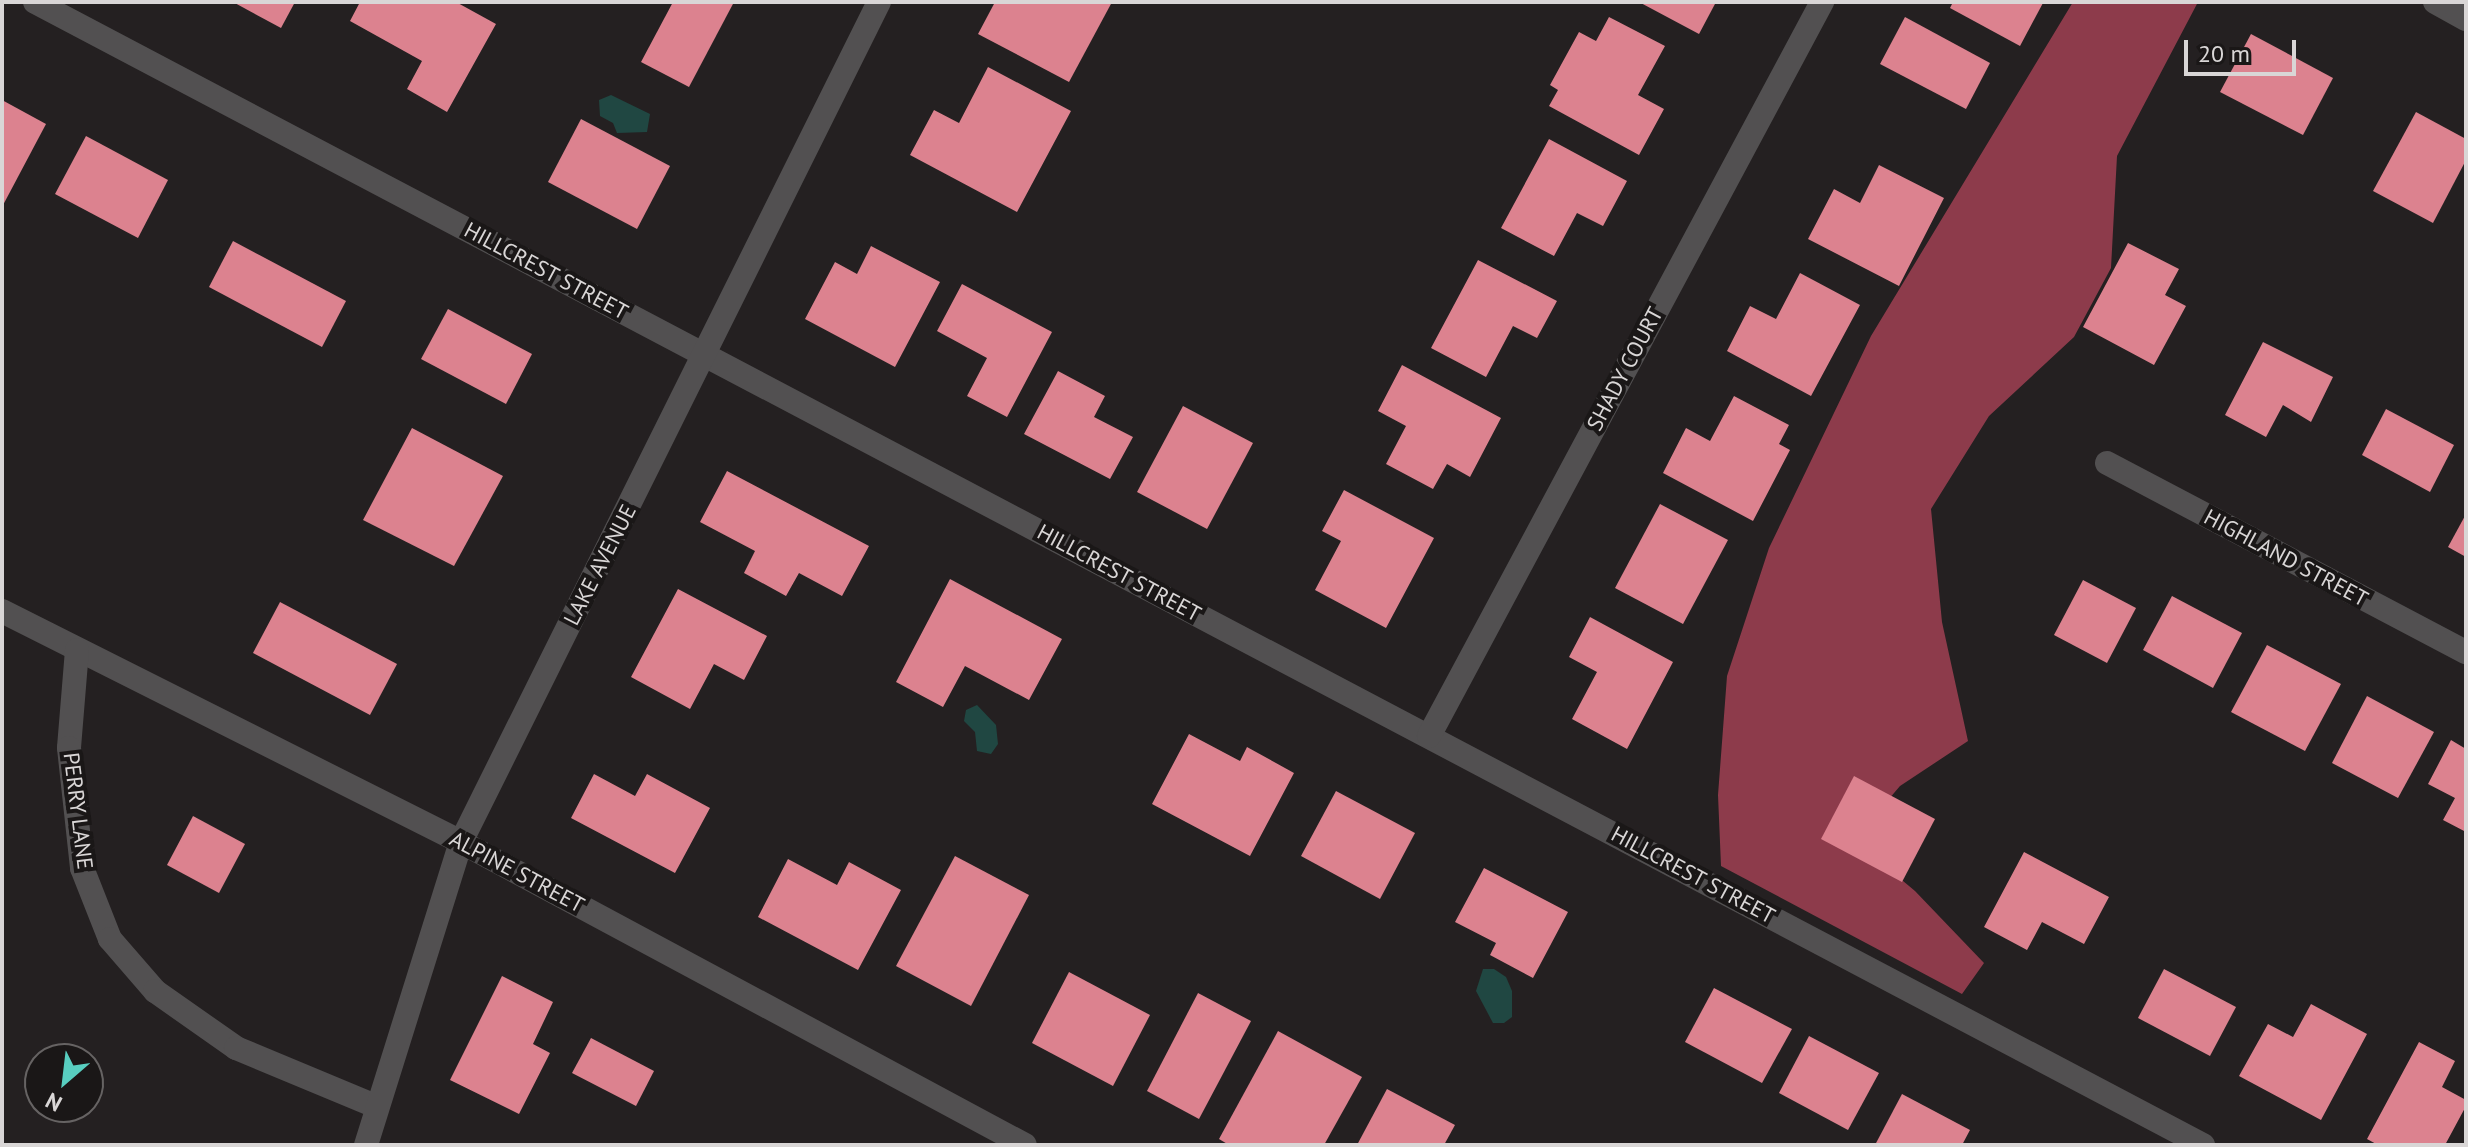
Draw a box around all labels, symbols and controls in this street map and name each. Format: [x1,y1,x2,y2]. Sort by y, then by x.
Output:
scale bar [2188,24,2300,74]
text: 20 m [2198,38,2250,69]
street label: HILLCREST STREET [459,217,633,325]
street label: SHADY COURT [1581,303,1669,435]
street label: LAKE AVENUE [558,500,642,630]
street label: HIGHLAND STREET [2200,504,2372,612]
street label: HILLCREST STREET [1032,519,1206,627]
street label: PERRY LANE [58,751,98,871]
street label: HILLCREST STREET [1606,821,1780,929]
street label: ALPINE STREET [445,826,589,918]
north arrow [24,1043,104,1123]
text: N [41,1087,67,1118]

